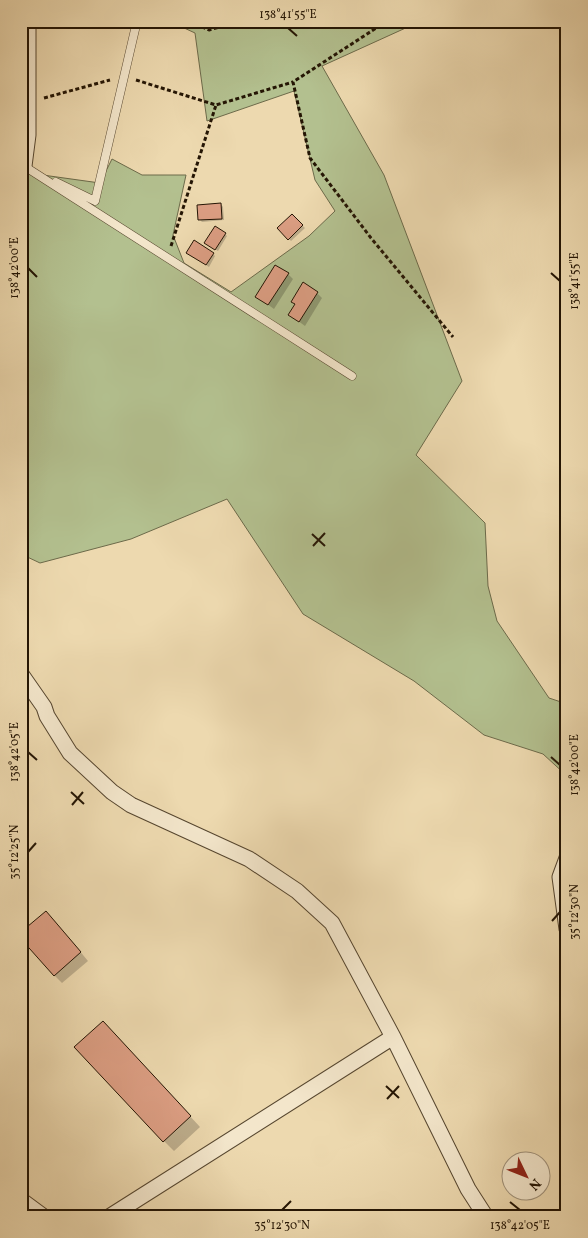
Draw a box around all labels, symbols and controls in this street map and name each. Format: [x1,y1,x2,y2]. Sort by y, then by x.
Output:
text: 138°41'55"E [259,7,317,23]
text: 138°42'00"E [7,237,23,299]
text: 138°41'55"E [567,252,583,310]
text: 138°42'05"E [7,722,23,782]
text: 138°42'00"E [567,734,583,796]
text: 35°12'25"N [7,825,23,879]
text: 35°12'30"N [567,884,583,940]
north arrow [500,1150,550,1200]
text: N [524,1174,545,1194]
text: 35°12'30"N [254,1218,310,1234]
text: 138°42'05"E [490,1218,550,1234]

